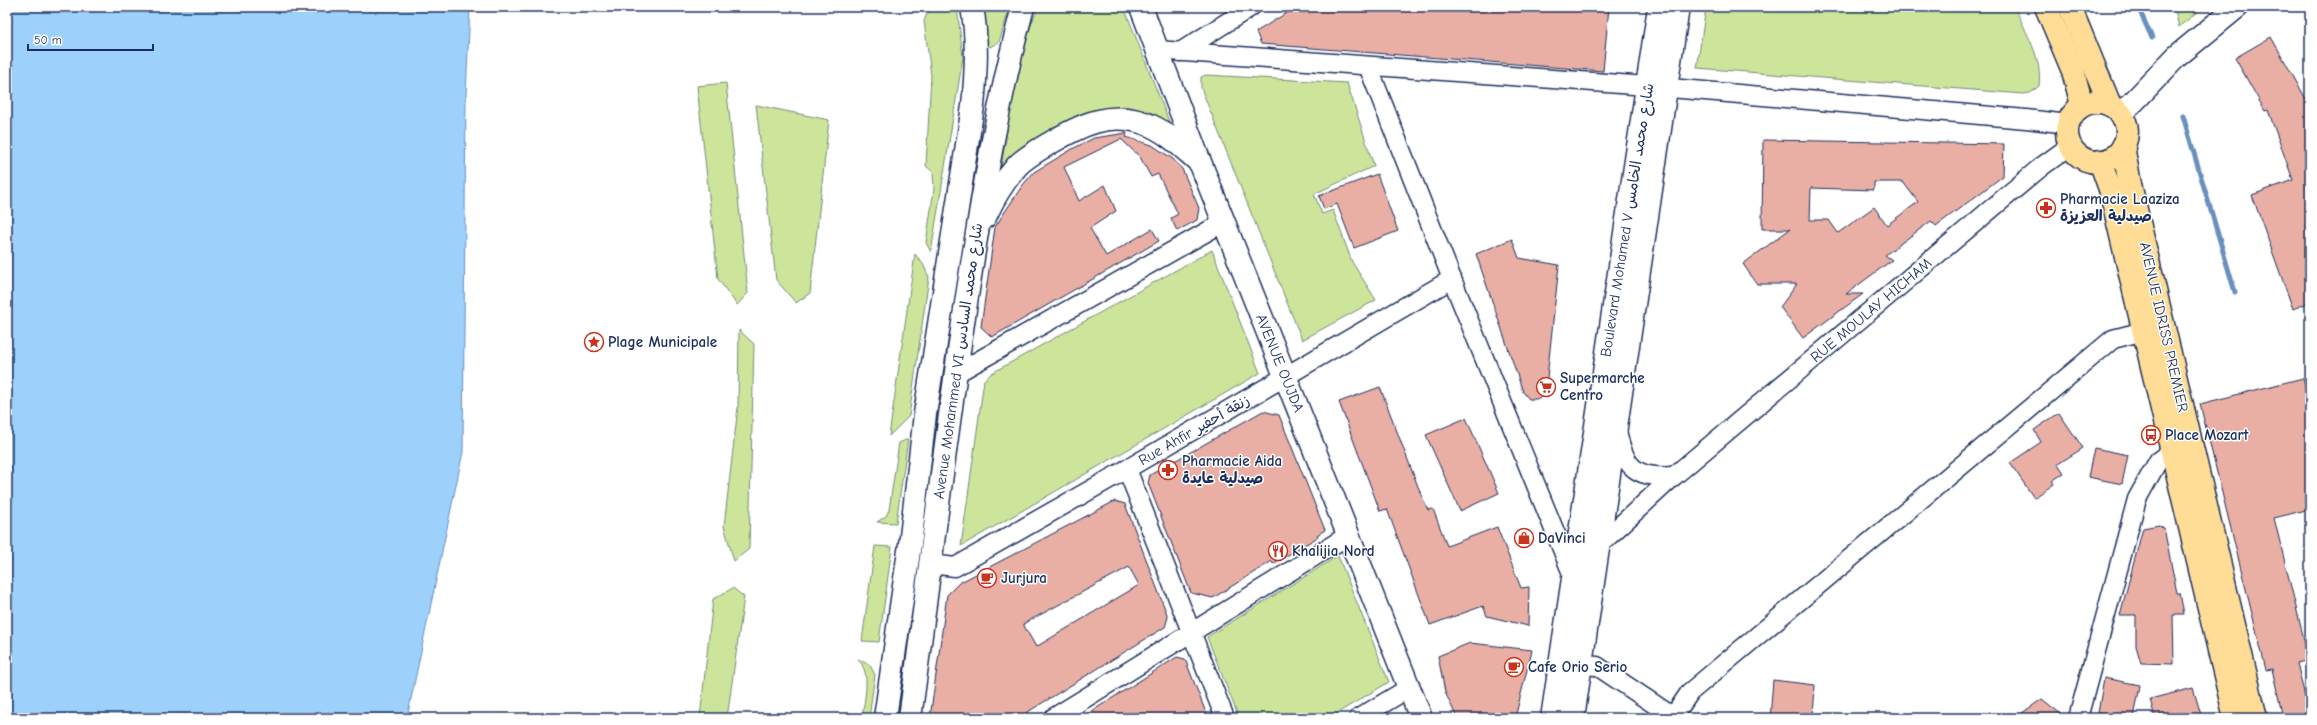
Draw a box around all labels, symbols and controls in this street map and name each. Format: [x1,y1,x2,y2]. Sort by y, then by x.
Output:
scale bar [28,26,153,52]
text: 50 m [34,33,62,47]
street label: Boulevard Mohamed V شارع محمد الخامس [1596,82,1659,358]
place label: Pharmacie Laaziza صيدلية العزيزة [2060,190,2180,225]
pharmacy icon: Pharmacie Laaziza صيدلية العزيزة [2035,197,2057,219]
street label: Avenue Mohammed VI شارع محمد السادس [930,222,987,500]
street label: AVENUE IDRISS PREMIER [2136,240,2192,414]
street label: RUE MOULAY HICHAM [1807,254,1935,366]
street label: AVENUE OUJDA [1252,311,1308,415]
place icon: Plage Municipale [583,331,605,353]
place label: Plage Municipale [608,333,717,351]
place label: Supermarche Centro [1560,369,1645,404]
supermarket icon: Supermarche Centro [1535,376,1557,398]
street label: Rue Ahfir زنقة أحفير [1135,391,1253,469]
bus stop icon: Place Mozart [2140,424,2162,446]
place label: Place Mozart [2165,426,2250,444]
place label: Pharmacie Aida صيدلية عايدة [1182,452,1282,487]
pharmacy icon: Pharmacie Aida صيدلية عايدة [1157,459,1179,481]
shop icon: DaVinci [1513,527,1535,549]
place label: DaVinci [1538,529,1586,547]
restaurant icon: Khalijia Nord [1267,540,1289,562]
place label: Khalijia Nord [1292,542,1375,560]
cafe icon: Jurjura [976,567,998,589]
place label: Jurjura [1001,569,1047,587]
cafe icon: Cafe Orio Serio [1503,656,1525,678]
place label: Cafe Orio Serio [1528,658,1627,676]

